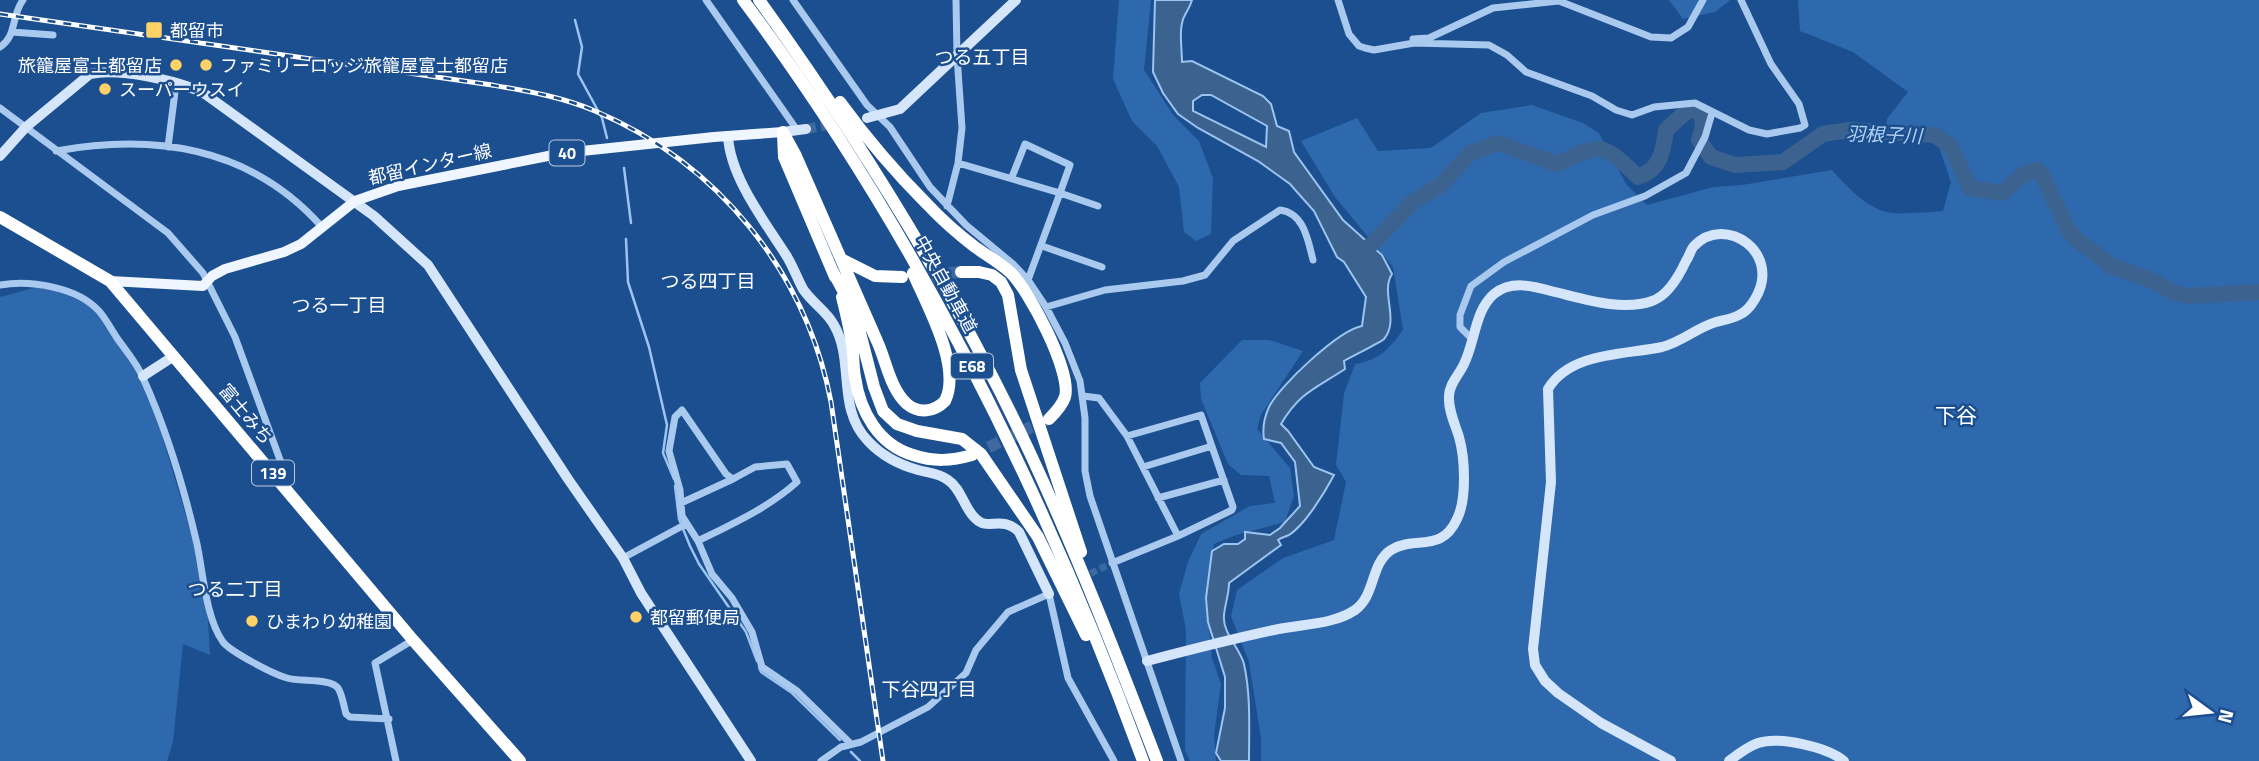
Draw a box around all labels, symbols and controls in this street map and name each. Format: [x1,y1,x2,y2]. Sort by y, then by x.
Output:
place label: 都留市 [170,17,224,44]
marker: 都留市 [144,20,164,40]
district label: つる五丁目 [934,42,1030,71]
place label: 旅籠屋富士都留店 [18,52,162,79]
place label: ファミリーロッジ旅籠屋富士都留店 [220,52,508,79]
marker: 旅籠屋富士都留店 [168,57,184,73]
marker: ファミリーロッジ旅籠屋富士都留店 [198,57,214,73]
place label: スーパーウスイ [119,76,245,103]
marker: スーパーウスイ [97,81,113,97]
water label: 羽根子川 [1846,118,1924,150]
street label: 都留インター線 [366,137,494,191]
road number: 40 [550,140,584,166]
street label: 中央自動車道 [908,230,984,338]
district label: つる四丁目 [660,266,756,295]
district label: つる一丁目 [291,290,387,319]
road number: E68 [951,354,993,378]
street label: 富士みち [213,378,279,450]
district label: 下谷 [1935,399,1977,431]
road number: 139 [252,460,294,486]
district label: つる二丁目 [187,574,283,603]
place label: 都留郵便局 [650,604,740,631]
place label: ひまわり幼稚園 [266,608,392,635]
marker: 都留郵便局 [628,609,644,625]
marker: ひまわり幼稚園 [244,613,260,629]
district label: 下谷四丁目 [881,674,977,703]
north arrow [2175,677,2245,747]
text: N [2211,706,2243,727]

